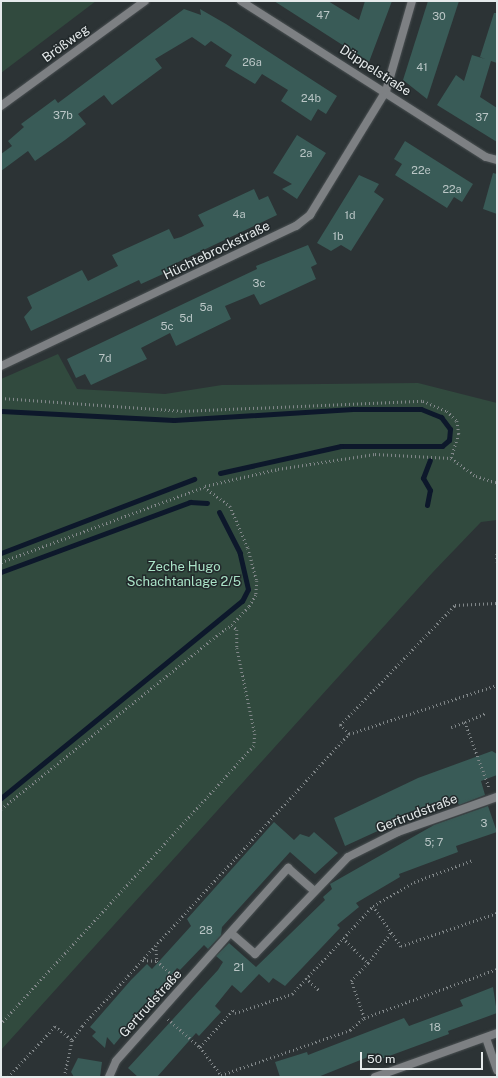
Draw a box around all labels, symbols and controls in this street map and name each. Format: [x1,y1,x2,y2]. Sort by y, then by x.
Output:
house number: 47 [316,8,330,22]
house number: 30 [432,9,446,23]
street label: Brößweg [40,22,92,66]
street label: Düppelstraße [336,42,414,100]
house number: 26a [242,55,262,69]
house number: 41 [416,60,428,74]
house number: 24b [301,91,321,105]
house number: 37b [53,108,73,122]
house number: 37 [475,110,489,124]
house number: 2a [300,146,312,160]
house number: 22e [411,163,431,177]
house number: 22a [442,182,462,196]
house number: 4a [233,207,245,221]
house number: 1d [344,208,356,222]
street label: Hüchtebrockstraße [161,218,273,284]
house number: 1b [332,229,344,243]
house number: 3c [253,276,265,290]
house number: 5a [199,300,213,314]
house number: 5d [179,311,193,325]
house number: 5c [160,319,174,333]
house number: 7d [98,351,112,365]
park label: Zeche Hugo Schachtanlage 2/5 [127,560,241,591]
street label: Gertrudstraße [374,791,460,837]
house number: 3 [481,816,487,830]
house number: 5; 7 [425,835,443,849]
house number: 28 [199,923,213,937]
house number: 21 [233,960,245,974]
street label: Gertrudstraße [117,967,185,1041]
house number: 18 [429,1020,441,1034]
scale bar [362,1044,485,1070]
text: 50 m [367,1052,395,1066]

